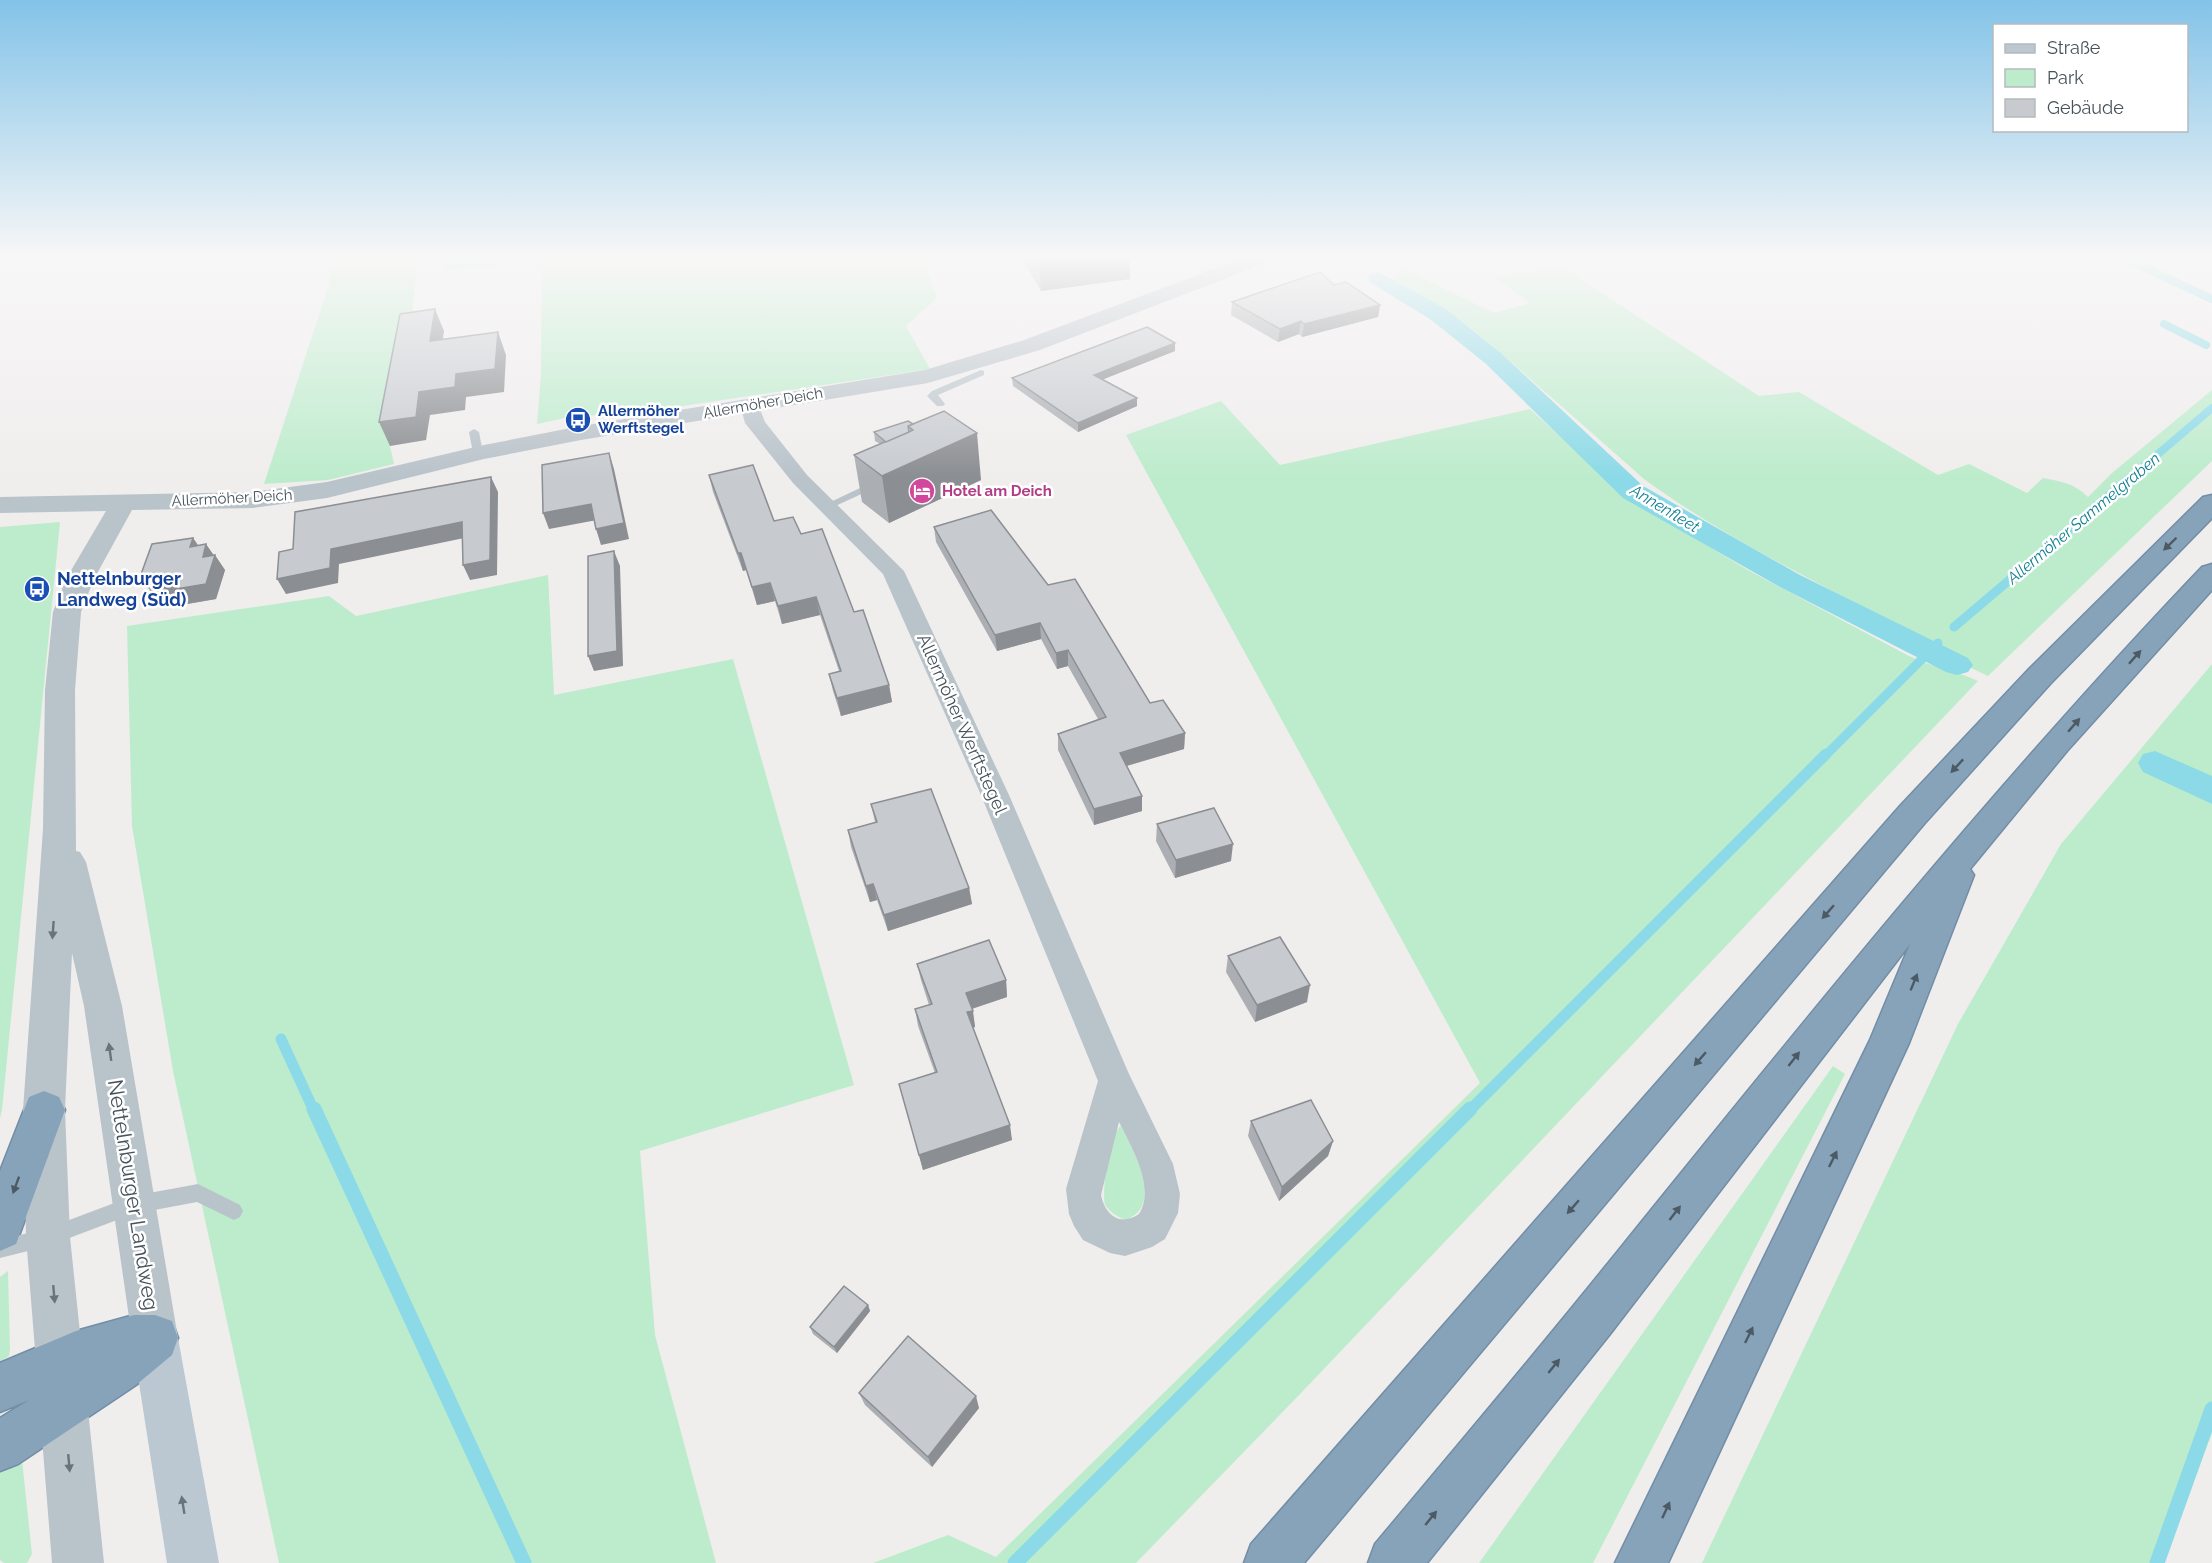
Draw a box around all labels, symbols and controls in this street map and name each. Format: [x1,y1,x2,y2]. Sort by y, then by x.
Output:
legend [1993,24,2188,132]
text: Straße [2047,37,2101,58]
text: Park [2047,67,2084,88]
text: Gebäude [2047,97,2124,118]
street label: Allermöher Deich [702,384,824,422]
place label: Allermöher Werftstegel [598,402,684,437]
bus stop icon: Allermöher Werftstegel [563,405,593,435]
water label: Allermöher Sammelgraben [2002,449,2164,589]
hotel icon: Hotel am Deich [907,476,937,506]
water label: Annenfleet [1626,480,1703,537]
place label: Hotel am Deich [942,482,1052,500]
street label: Allermöher Deich [171,486,293,510]
one-way arrow [2163,536,2177,550]
place label: Nettelnburger Landweg (Süd) [57,568,186,610]
bus stop icon: Nettelnburger Landweg (Süd) [22,574,52,604]
street label: Allermöher Werftstegel [913,630,1012,817]
one-way arrow [2127,651,2141,665]
one-way arrow [2067,718,2080,733]
one-way arrow [1950,758,1964,773]
one-way arrow [1821,904,1834,919]
one-way arrow [49,920,58,939]
one-way arrow [1909,972,1919,990]
one-way arrow [106,1042,115,1061]
one-way arrow [1694,1051,1707,1066]
one-way arrow [1788,1051,1801,1067]
street label: Nettelnburger Landweg [103,1078,164,1312]
one-way arrow [1829,1151,1838,1168]
one-way arrow [11,1176,21,1194]
one-way arrow [1567,1199,1580,1214]
one-way arrow [1668,1206,1680,1221]
one-way arrow [49,1285,59,1304]
one-way arrow [1744,1326,1753,1343]
one-way arrow [1547,1358,1560,1374]
one-way arrow [64,1454,74,1473]
one-way arrow [179,1496,188,1515]
one-way arrow [1661,1502,1670,1519]
one-way arrow [1424,1510,1436,1525]

